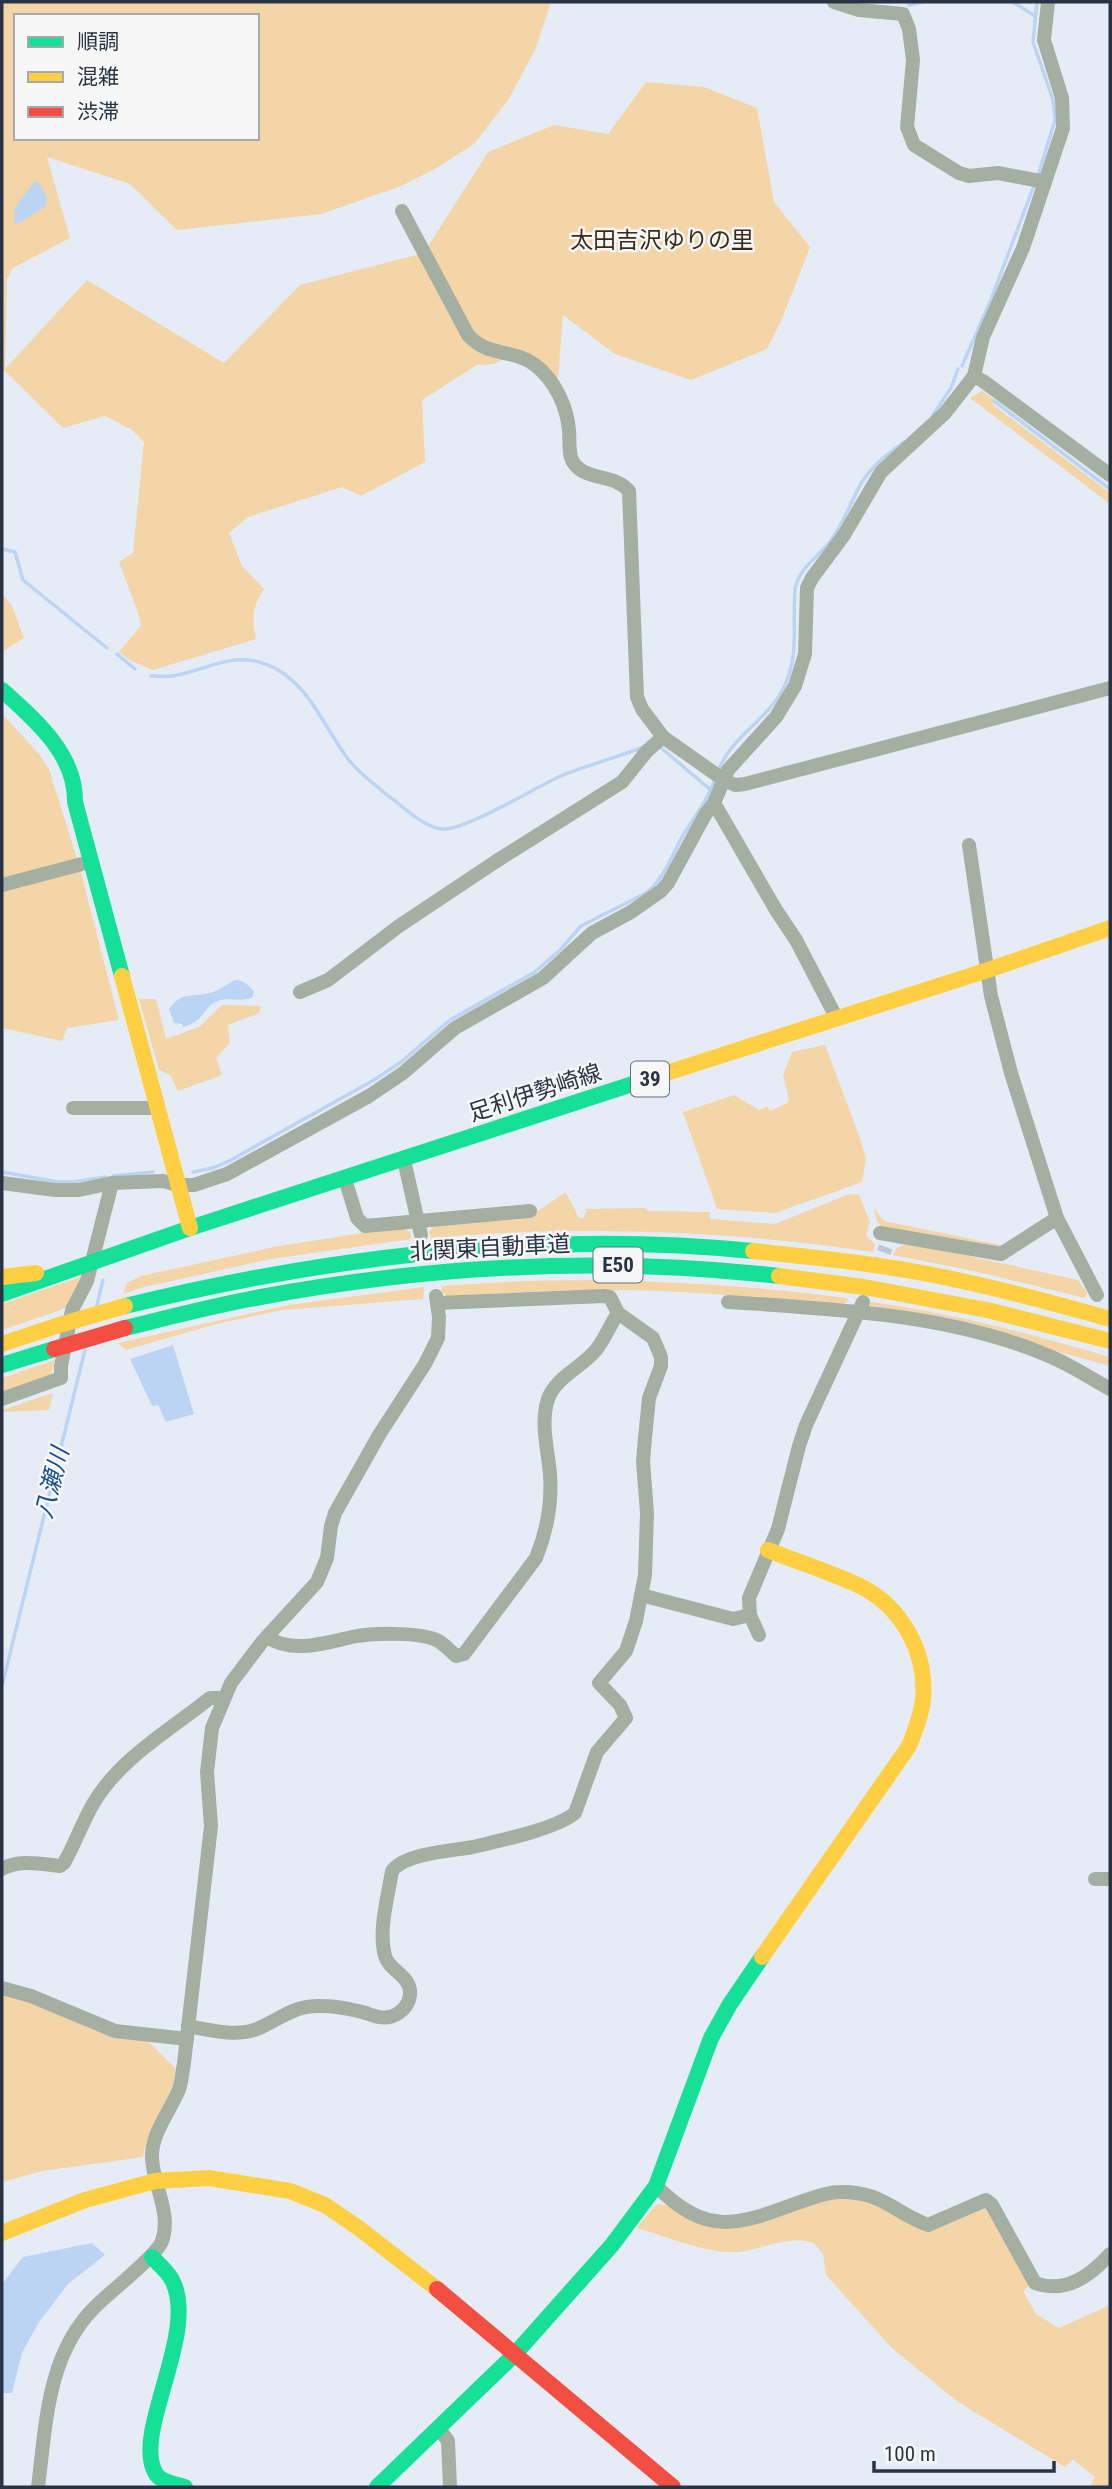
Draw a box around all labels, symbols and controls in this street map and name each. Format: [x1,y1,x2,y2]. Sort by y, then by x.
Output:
legend [14,14,259,140]
text: 順調 [77,30,119,54]
text: 混雑 [77,65,119,89]
text: 渋滞 [77,100,119,124]
park label: 太田吉沢ゆりの里 [570,227,754,254]
street label: 足利伊勢崎線 [465,1059,605,1127]
road number: 39 [631,1062,669,1096]
street label: 北関東自動車道 [409,1230,571,1266]
road number: E50 [594,1248,642,1282]
water label: 八瀬川 [30,1442,75,1521]
scale bar [874,2430,1054,2474]
text: 100 m [884,2442,936,2466]

